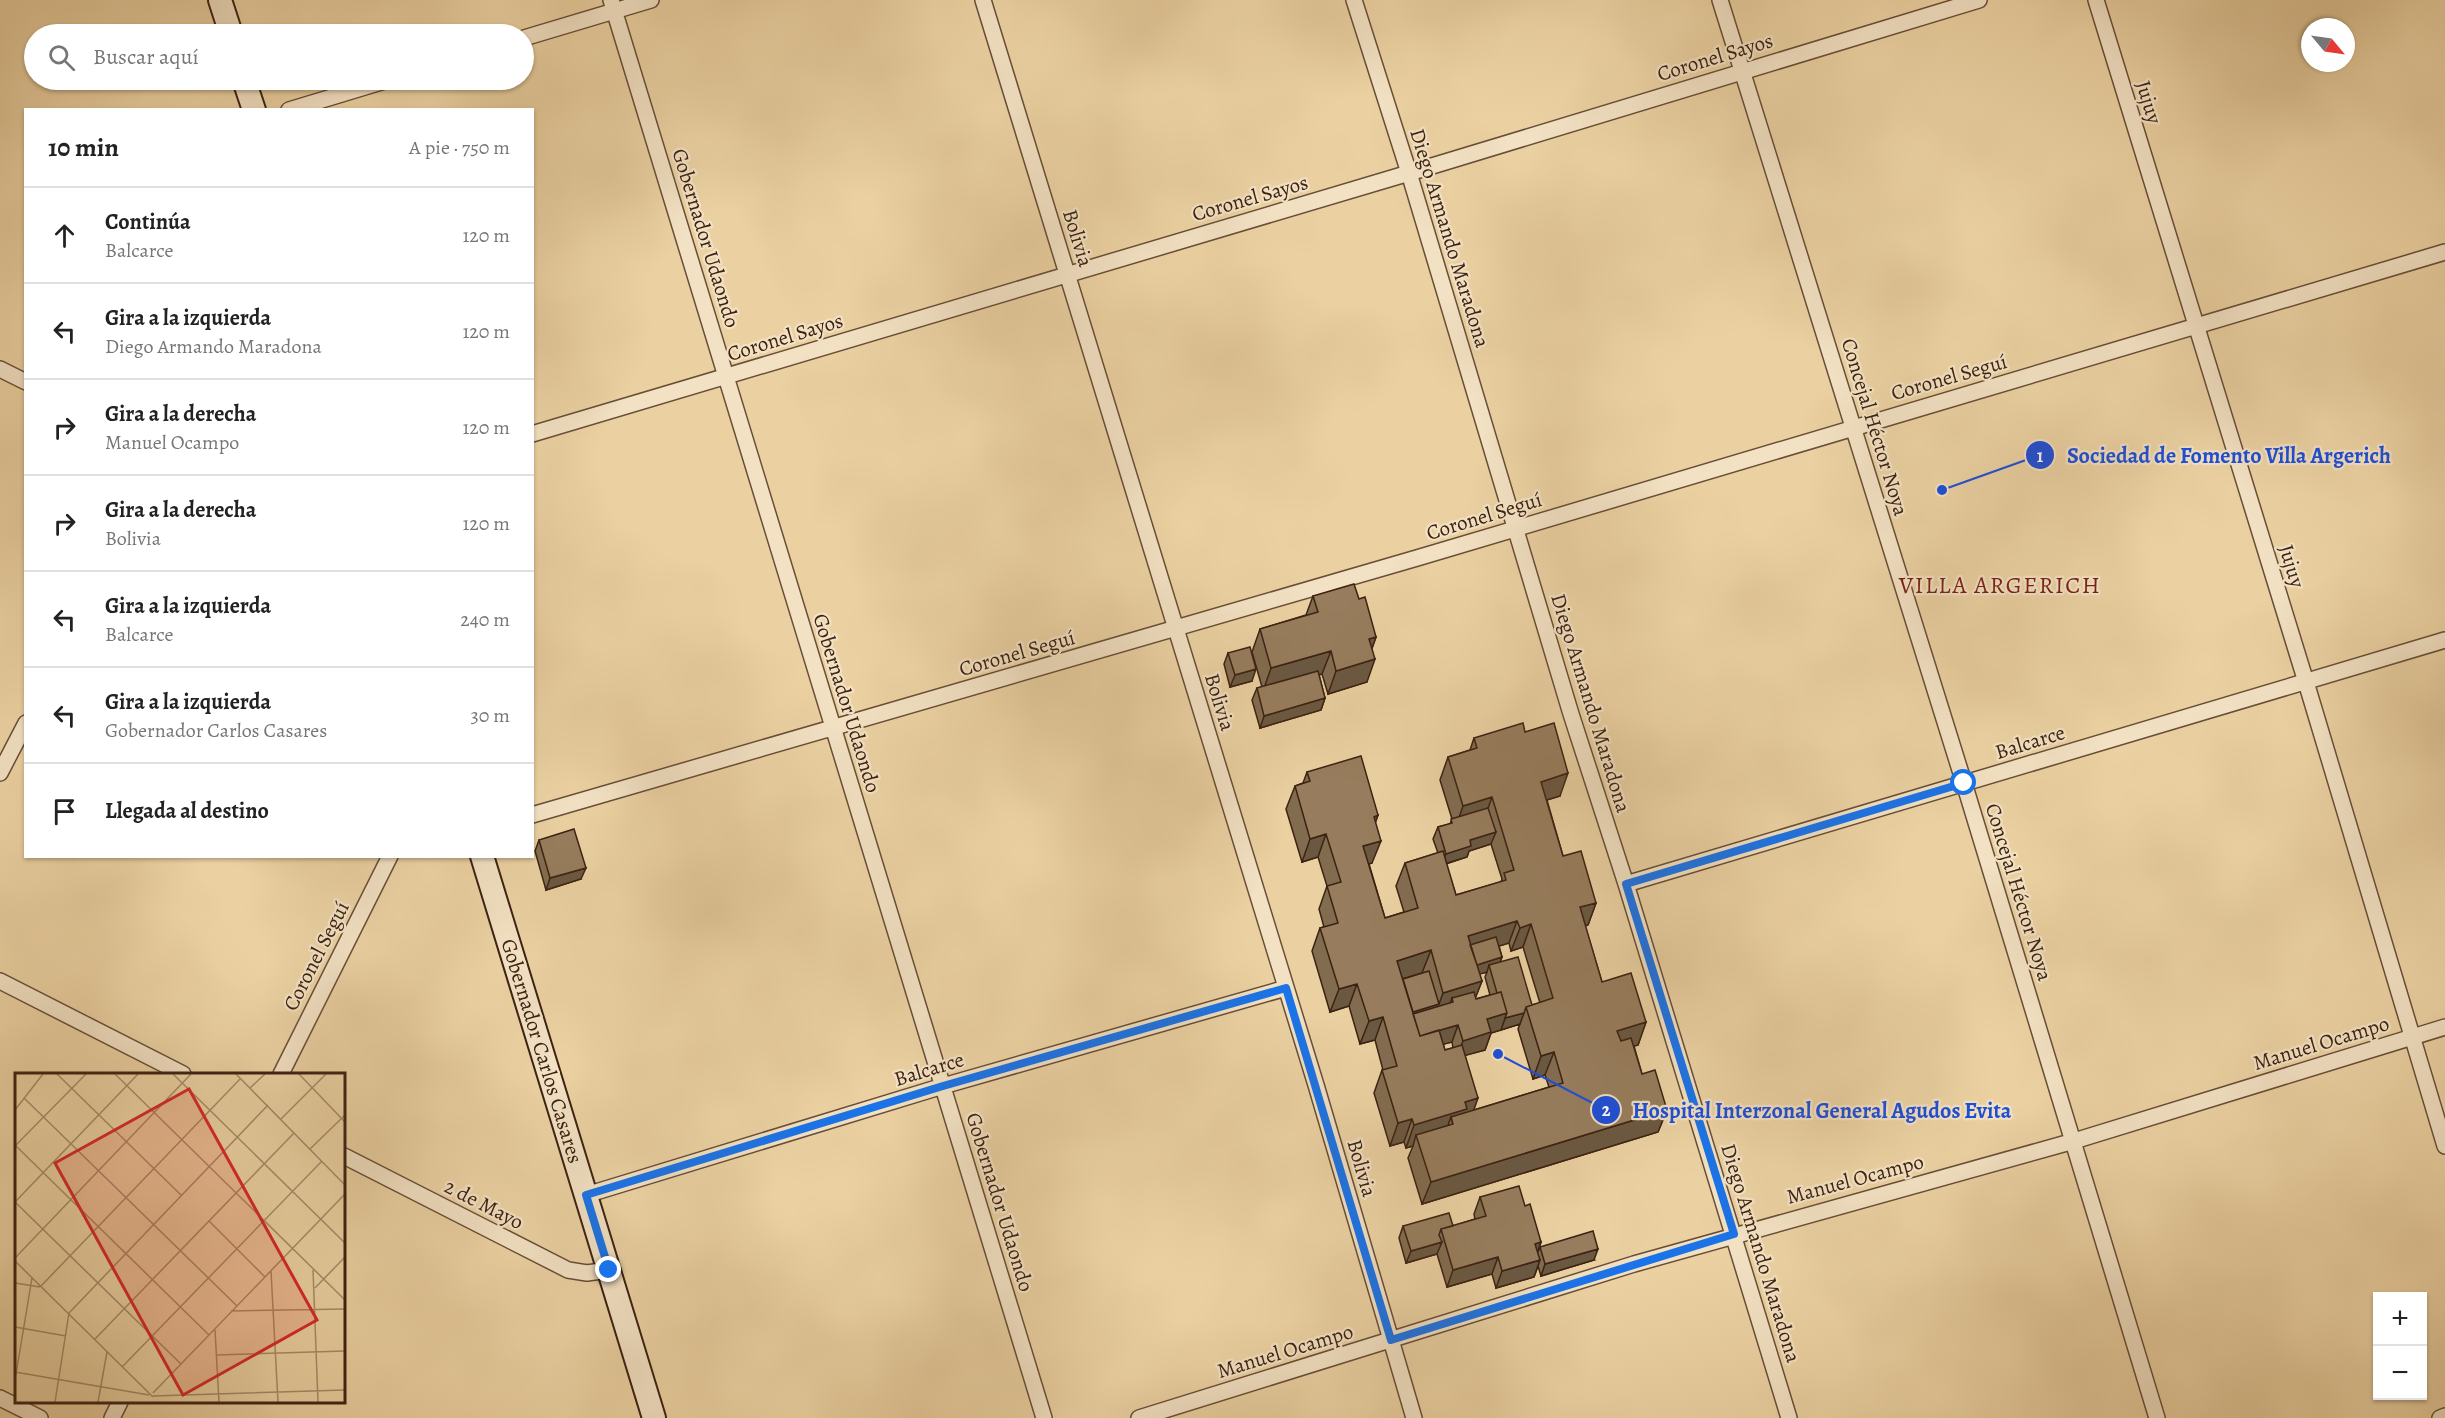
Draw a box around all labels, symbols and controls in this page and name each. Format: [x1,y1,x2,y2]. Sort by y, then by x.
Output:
north arrow [2301,18,2355,72]
search box [24,24,534,90]
street label: Coronel Sayos [1654,26,1776,88]
icon: search [45,41,78,74]
text: Buscar aquí [93,42,199,72]
street label: Jujuy [2129,77,2169,128]
street label: Diego Armando Maradona [1403,125,1497,351]
text: 10 min [48,130,119,165]
text: A pie · 750 m [409,134,510,161]
street label: Gobernador Udaondo [665,145,747,331]
street label: Coronel Sayos [1189,168,1311,228]
street label: Bolivia [1056,206,1100,270]
text: Continúa [105,207,191,237]
icon: ahead [48,219,81,252]
text: 120 m [462,222,510,249]
text: Balcarce [105,237,173,264]
text: Gira a la izquierda [105,303,271,333]
street label: Coronel Sayos [724,306,846,368]
icon: left [48,315,81,348]
text: 120 m [462,318,510,345]
text: Diego Armando Maradona [105,333,322,360]
street label: Concejal Héctor Noya [1835,335,1915,519]
street label: Coronel Seguí [1888,347,2010,407]
text: Gira a la derecha [105,399,256,429]
icon: right [48,411,81,444]
text: 120 m [462,414,510,441]
text: Manuel Ocampo [105,429,239,456]
callout: Sociedad de Fomento Villa Argerich [2025,435,2403,475]
text: Sociedad de Fomento Villa Argerich [2067,441,2391,471]
text: 1 [2037,444,2044,468]
street label: Coronel Seguí [1423,485,1545,547]
text: Gira a la derecha [105,495,256,525]
icon: right [48,507,81,540]
text: 120 m [462,510,510,537]
text: Bolivia [105,525,161,552]
street label: Jujuy [2272,541,2312,592]
district label: VILLA ARGERICH [1898,569,2101,601]
street label: Diego Armando Maradona [1544,590,1638,816]
text: Gira a la izquierda [105,591,271,621]
icon: left [48,603,81,636]
text: 240 m [460,606,510,633]
street label: Gobernador Udaondo [806,610,888,796]
text: Balcarce [105,621,173,648]
street label: Coronel Seguí [956,623,1078,683]
street label: Bolivia [1198,670,1242,734]
text: Gira a la izquierda [105,687,271,717]
icon: left [48,699,81,732]
text: 30 m [470,702,510,729]
text: Gobernador Carlos Casares [105,717,327,744]
street label: Balcarce [1992,718,2068,766]
route start [1950,769,1976,795]
icon: arrive [48,795,81,828]
text: Llegada al destino [105,796,269,826]
street label: Concejal Héctor Noya [1979,800,2059,984]
street label: Coronel Seguí [276,896,356,1016]
street label: Gobernador Carlos Casares [494,935,590,1167]
street label: Manuel Ocampo [2250,1009,2392,1077]
street label: Balcarce [891,1045,967,1093]
inset map [15,1073,345,1403]
callout: Hospital Interzonal General Agudos Evita [1591,1090,2024,1130]
text: Hospital Interzonal General Agudos Evita [1633,1096,2012,1126]
text: 2 [1602,1098,1611,1122]
street label: Gobernador Udaondo [959,1109,1041,1295]
street label: Bolivia [1340,1136,1384,1200]
street label: Diego Armando Maradona [1714,1140,1808,1366]
street label: Manuel Ocampo [1783,1147,1927,1211]
street label: 2 de Mayo [440,1172,528,1236]
route end [595,1256,621,1282]
map controls [2373,1292,2427,1400]
button: + [2373,1292,2427,1346]
street label: Manuel Ocampo [1214,1317,1356,1385]
button: − [2373,1346,2427,1400]

